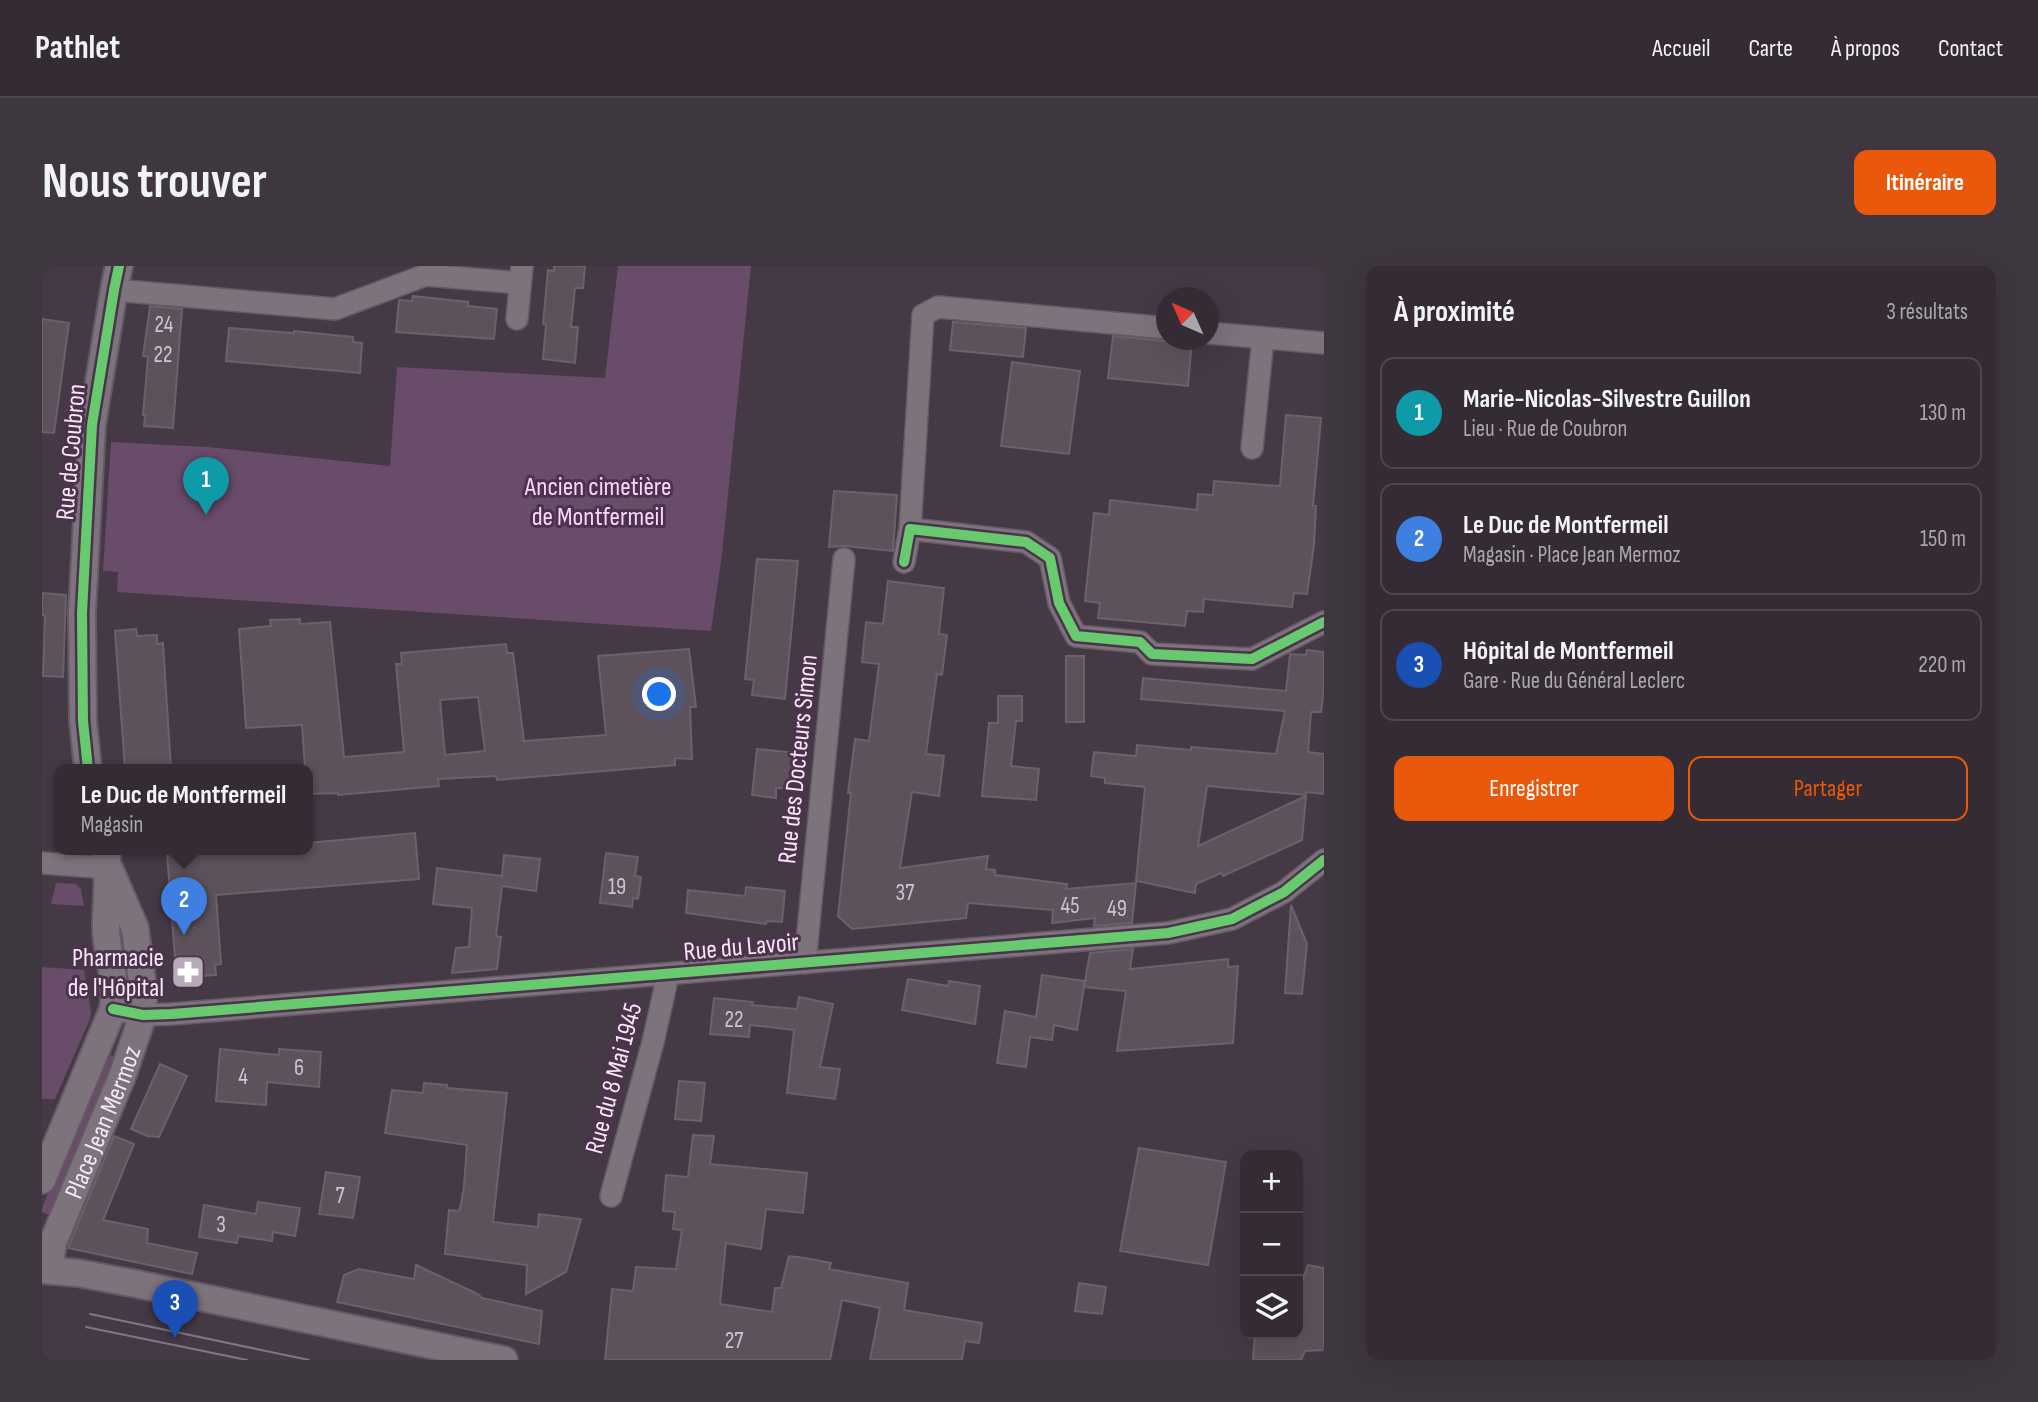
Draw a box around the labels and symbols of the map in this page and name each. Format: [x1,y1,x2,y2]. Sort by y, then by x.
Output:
north arrow [1156,287,1219,350]
house number: 24 [155,311,174,339]
house number: 22 [154,341,172,369]
street label: Rue de Coubron [50,383,93,522]
pin: 1 [183,457,229,515]
park label: Ancien cimetière de Montfermeil [524,472,671,533]
street label: Rue des Docteurs Simon [772,653,825,865]
your location [642,677,676,711]
house number: 19 [608,873,626,901]
pin: 2 [161,877,207,935]
house number: 37 [896,879,914,907]
house number: 45 [1061,892,1079,920]
house number: 49 [1107,895,1127,923]
street label: Rue du Lavoir [682,927,801,968]
place label: Pharmacie de l'Hôpital [67,943,164,1004]
pharmacy icon: Pharmacie de l'Hôpital [169,953,207,991]
street label: Rue du 8 Mai 1945 [579,999,650,1157]
house number: 22 [725,1006,743,1034]
street label: Place Jean Mermoz [59,1042,148,1203]
house number: 6 [294,1054,304,1082]
house number: 4 [238,1063,248,1091]
house number: 7 [335,1182,345,1210]
house number: 3 [216,1211,226,1239]
pin: 3 [152,1280,198,1338]
house number: 27 [725,1327,743,1355]

